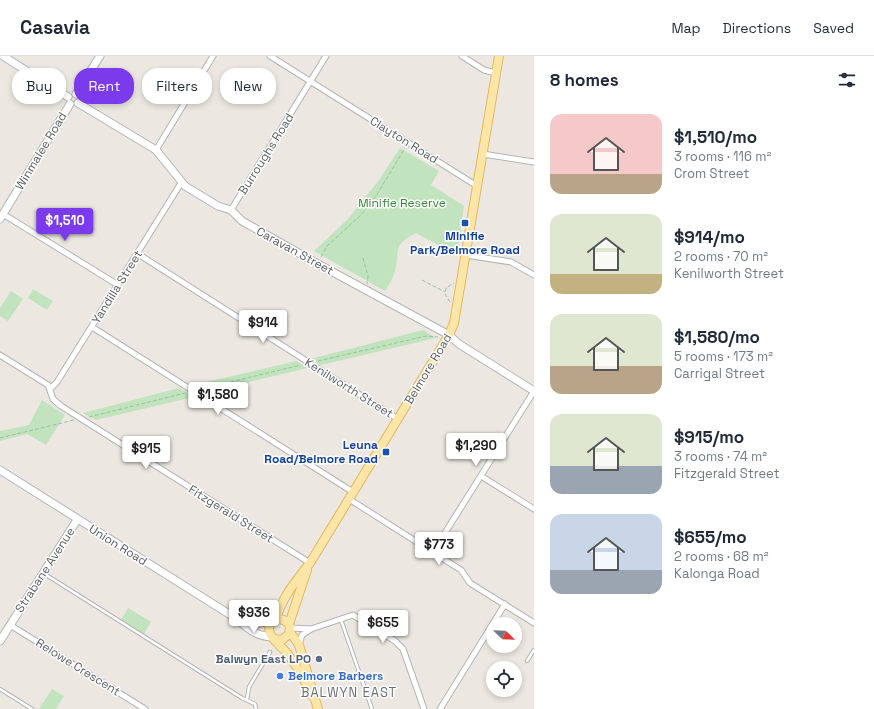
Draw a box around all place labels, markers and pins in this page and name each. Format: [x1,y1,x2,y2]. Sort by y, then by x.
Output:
pin: $1,510 [32,208,98,242]
marker: Minifie Park/Belmore Road [460,218,470,228]
place label: Minifie Park/Belmore Road [410,228,520,258]
pin: $914 [239,310,287,344]
pin: $1,580 [185,382,251,416]
pin: $1,290 [443,433,509,467]
pin: $915 [122,436,170,470]
place label: Leuna Road/Belmore Road [264,437,378,467]
marker: Leuna Road/Belmore Road [381,447,391,457]
pin: $773 [415,532,463,566]
pin: $936 [230,600,278,634]
pin: $655 [359,610,407,644]
place label: Balwyn East LPO [216,651,311,667]
marker: Balwyn East LPO [314,654,324,664]
place label: Belmore Barbers [288,668,383,684]
marker: Belmore Barbers [275,671,285,681]

